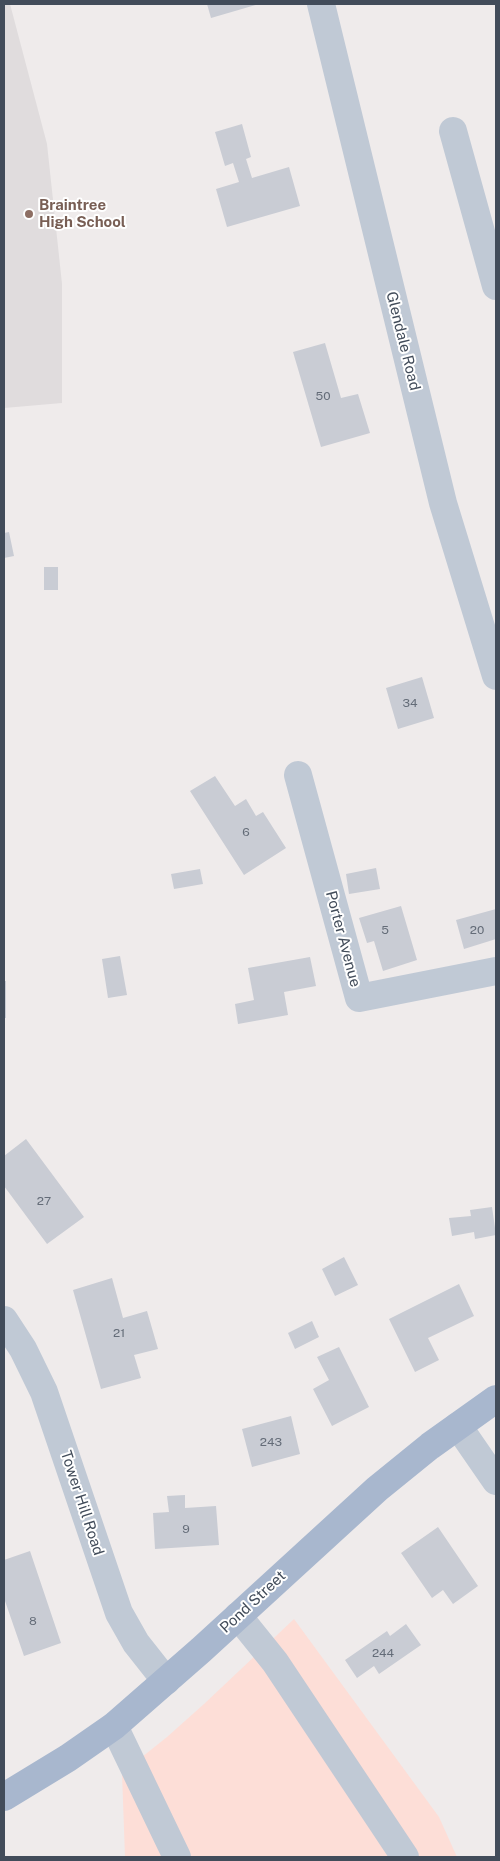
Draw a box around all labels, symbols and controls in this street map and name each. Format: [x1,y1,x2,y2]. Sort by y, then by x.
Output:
place label: Braintree High School [39,196,126,231]
marker: Braintree High School [23,208,35,220]
street label: Glendale Road [382,290,424,392]
house number: 50 [315,389,331,403]
house number: 34 [402,696,418,710]
house number: 6 [242,825,250,839]
street label: Porter Avenue [322,889,364,989]
house number: 5 [381,923,389,937]
house number: 20 [470,923,484,937]
house number: 27 [37,1194,51,1208]
house number: 21 [113,1326,125,1340]
house number: 243 [260,1435,282,1449]
street label: Tower Hill Road [57,1448,107,1558]
house number: 9 [182,1522,190,1536]
street label: Pond Street [217,1567,289,1637]
house number: 8 [29,1614,37,1628]
house number: 244 [372,1646,394,1660]

